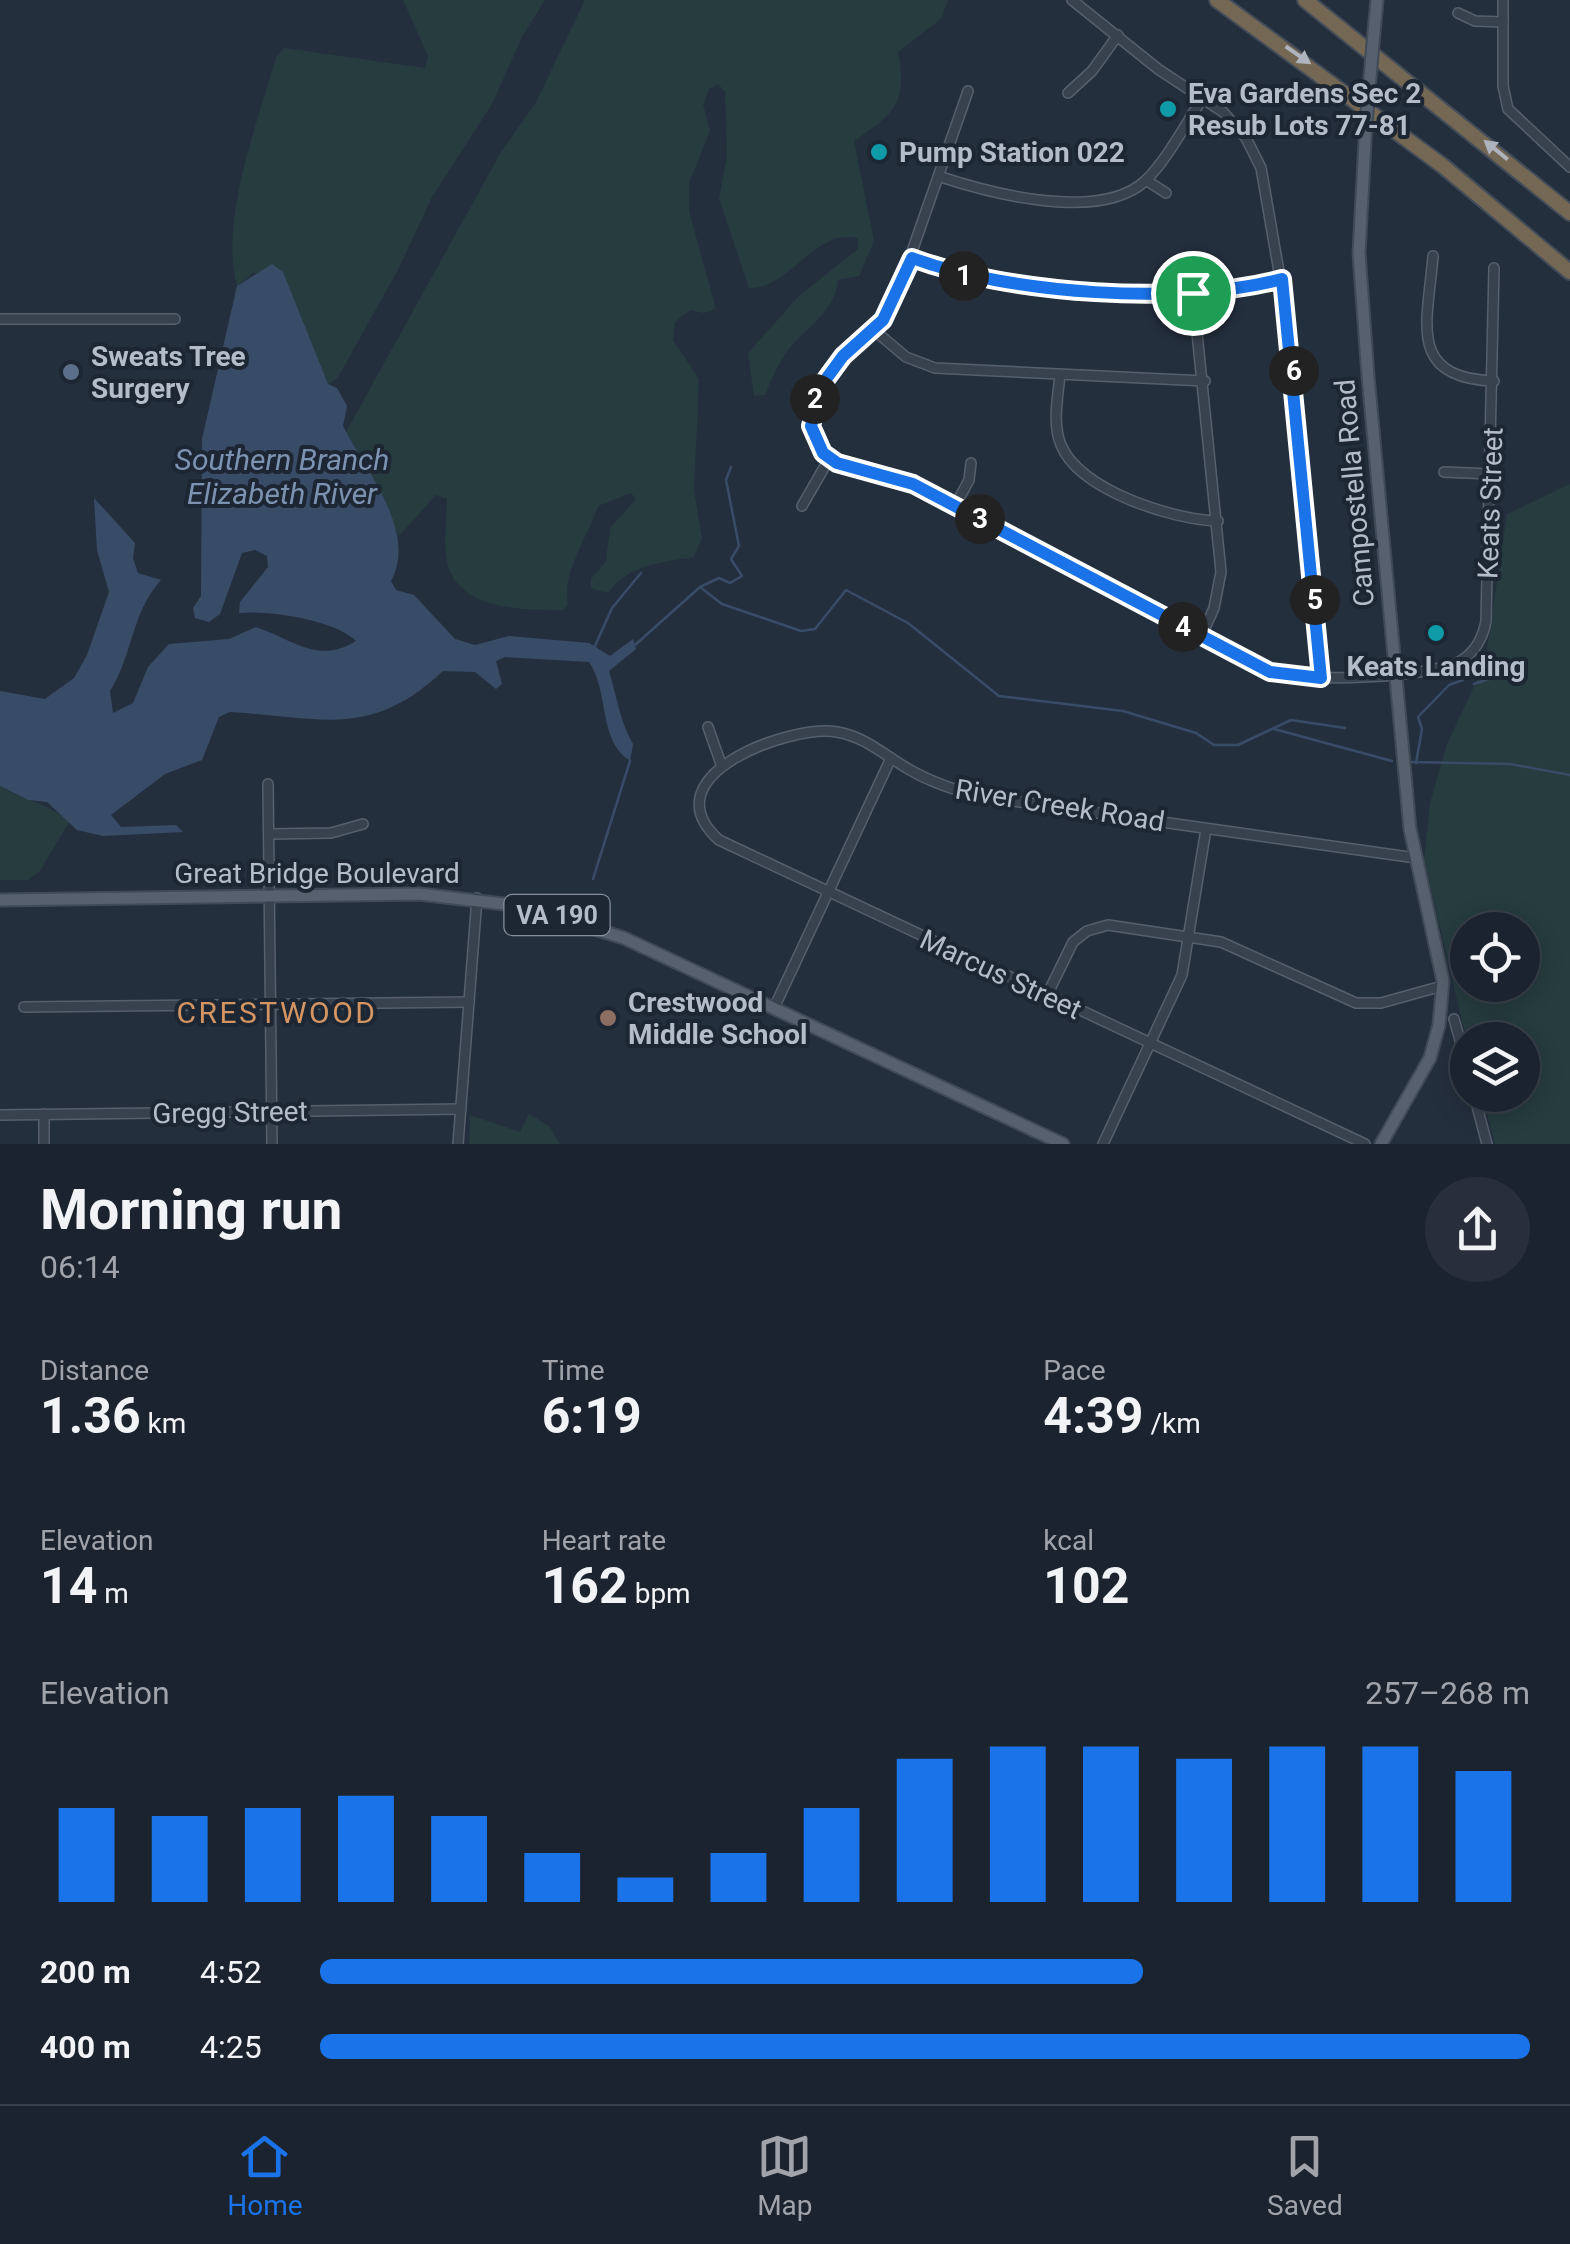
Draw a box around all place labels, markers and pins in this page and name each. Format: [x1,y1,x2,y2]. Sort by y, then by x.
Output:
place label: Eva Gardens Sec 2 Resub Lots 77-81 [1188,77,1421,142]
marker: Eva Gardens Sec 2 Resub Lots 77-81 [1157,98,1179,120]
place label: Pump Station 022 [899,136,1125,169]
marker: Pump Station 022 [868,141,890,163]
pin: 1 [939,251,989,301]
pin [1151,251,1236,336]
place label: Sweats Tree Surgery [91,340,246,405]
pin: 6 [1269,346,1319,396]
marker: Sweats Tree Surgery [60,361,82,383]
pin: 2 [790,374,840,424]
pin: 3 [955,494,1005,544]
pin: 5 [1290,575,1340,625]
pin: 4 [1158,602,1208,652]
marker: Keats Landing [1425,622,1447,644]
place label: Keats Landing [1346,650,1526,683]
place label: Crestwood Middle School [628,986,807,1051]
marker: Crestwood Middle School [597,1007,619,1029]

